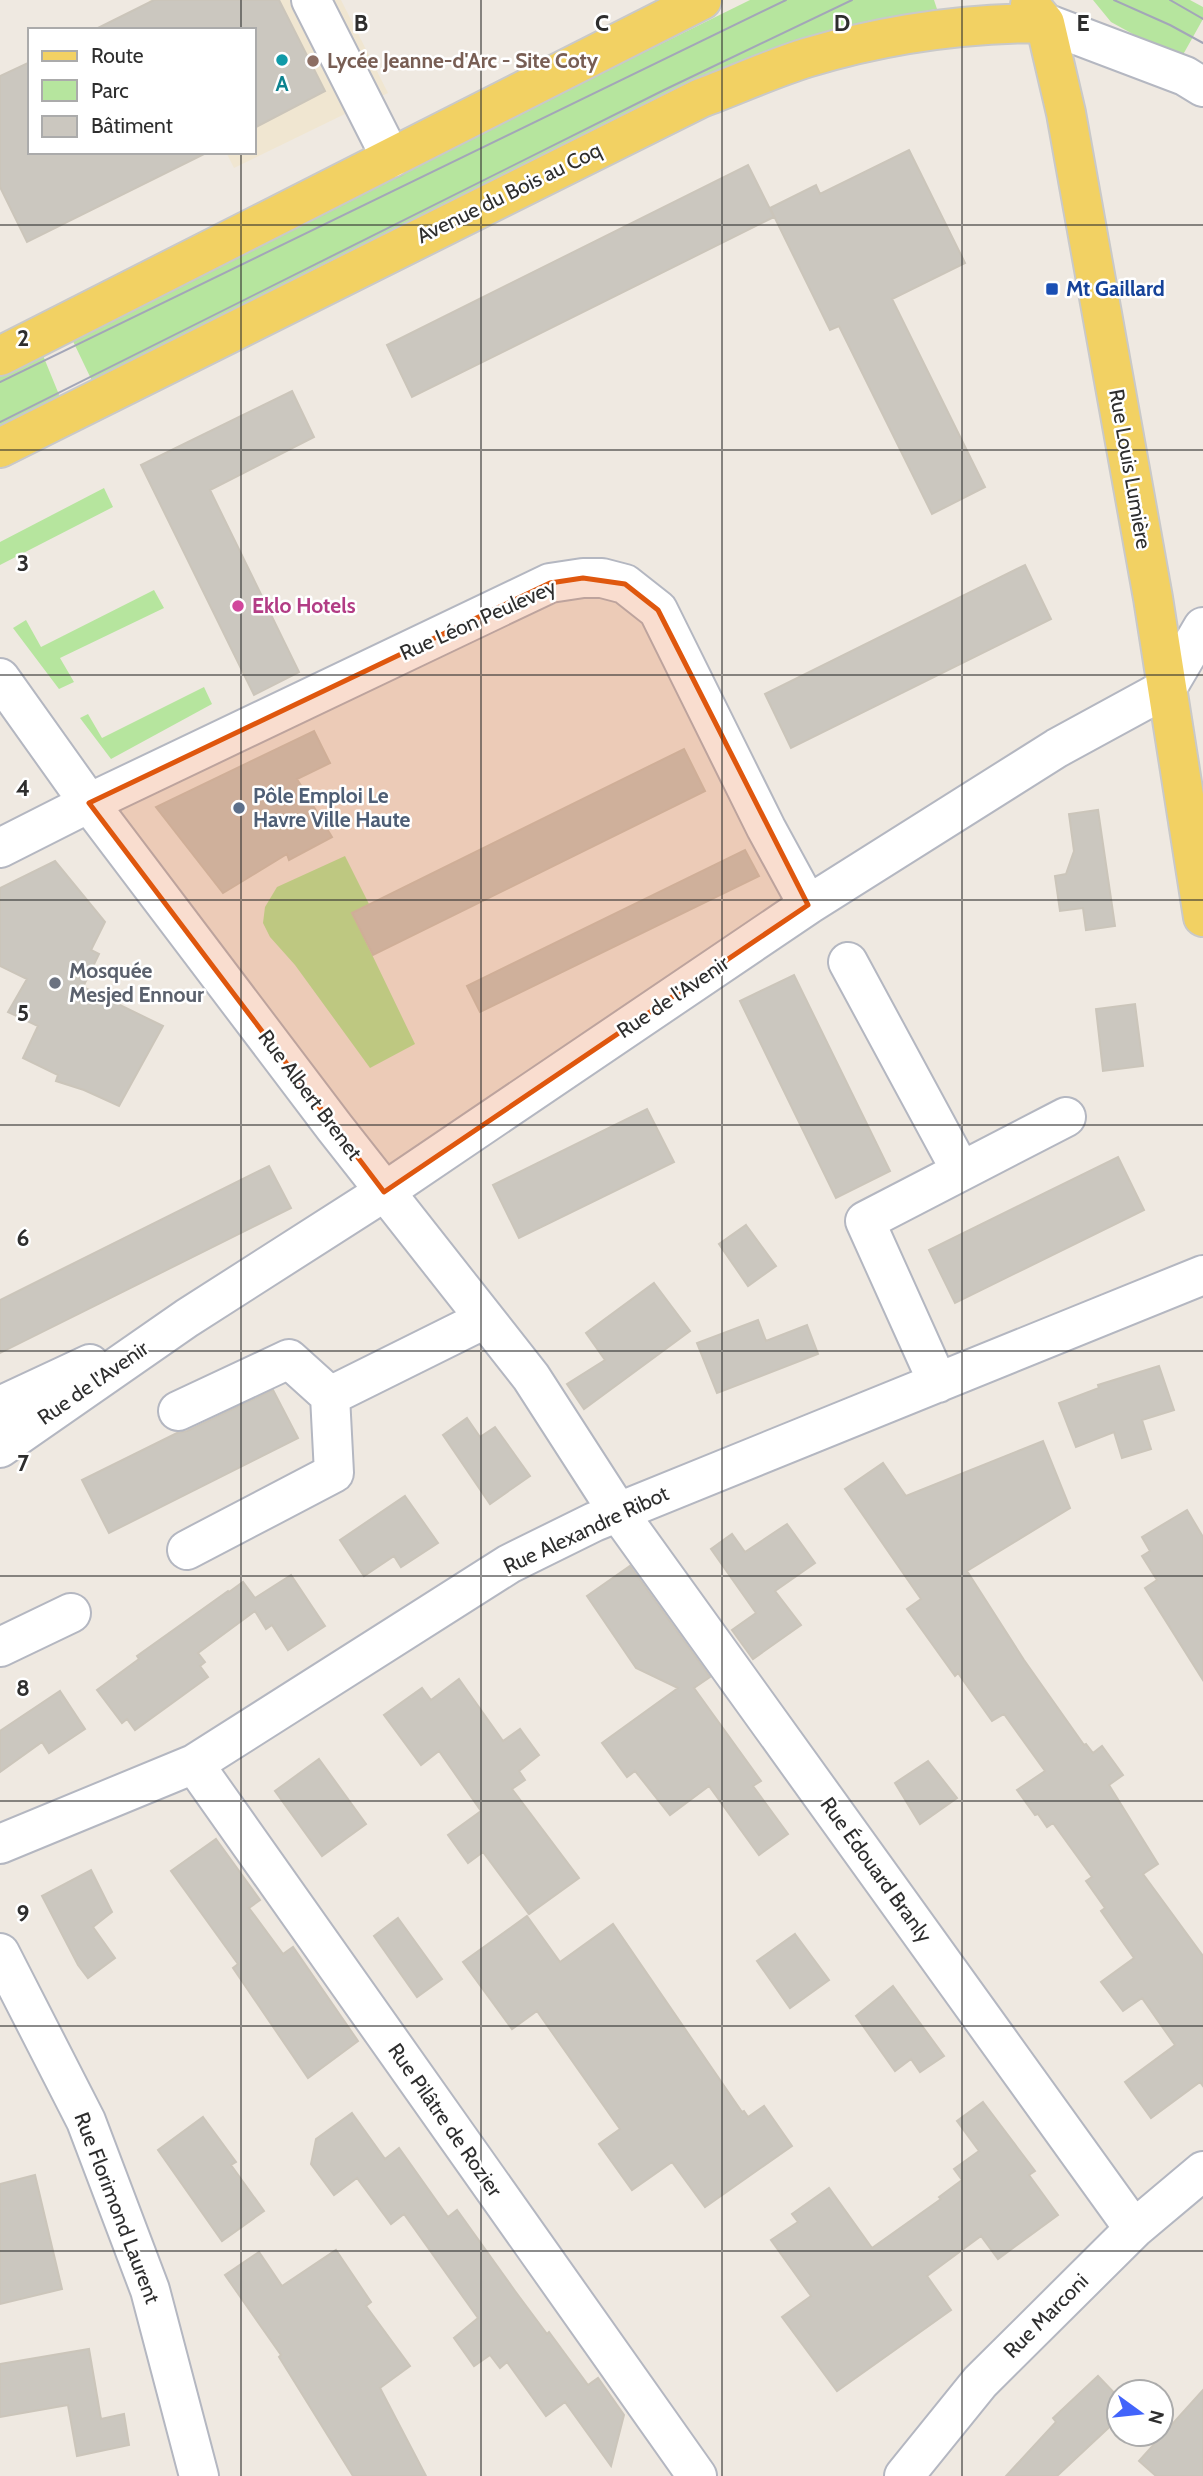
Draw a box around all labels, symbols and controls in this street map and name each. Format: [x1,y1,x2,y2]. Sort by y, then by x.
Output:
text: B [354,9,368,37]
text: C [595,9,609,37]
text: D [834,9,850,37]
text: E [1076,9,1090,37]
legend [28,28,256,154]
text: Route [91,43,144,68]
place label: Lycée Jeanne-d'Arc - Site Coty [327,48,599,73]
marker: A [274,52,290,68]
marker: Lycée Jeanne-d'Arc - Site Coty [305,53,321,69]
place label: A [275,71,289,96]
text: Parc [91,78,129,103]
text: Bâtiment [91,113,173,138]
street label: Avenue du Bois au Coq [412,137,605,248]
place label: Mt Gaillard [1066,276,1165,301]
marker: Mt Gaillard [1044,281,1060,297]
text: 2 [17,324,29,352]
street label: Rue Louis Lumière [1104,387,1157,551]
text: 3 [17,549,29,577]
street label: Rue Léon Peulevey [396,574,560,665]
place label: Eklo Hotels [252,593,356,618]
marker: Eklo Hotels [230,598,246,614]
text: 4 [16,774,30,802]
place label: Pôle Emploi Le Havre Ville Haute [253,783,411,832]
marker: Pôle Emploi Le Havre Ville Haute [231,800,247,816]
street label: Rue de l'Avenir [612,950,734,1043]
place label: Mosquée Mesjed Ennour [69,958,204,1007]
marker: Mosquée Mesjed Ennour [47,975,63,991]
text: 5 [17,999,29,1027]
street label: Rue Albert Brenet [253,1025,367,1165]
text: 6 [17,1224,29,1252]
street label: Rue de l'Avenir [33,1335,153,1430]
text: 7 [17,1449,29,1477]
street label: Rue Alexandre Ribot [499,1480,672,1579]
text: 8 [16,1674,30,1702]
street label: Rue Édouard Branly [815,1792,938,1947]
text: 9 [17,1899,29,1927]
street label: Rue Pilâtre de Rozier [383,2038,508,2201]
street label: Rue Florimond Laurent [69,2109,165,2307]
street label: Rue Marconi [998,2268,1093,2363]
north arrow [1105,2378,1175,2448]
text: N [1143,2408,1169,2427]

